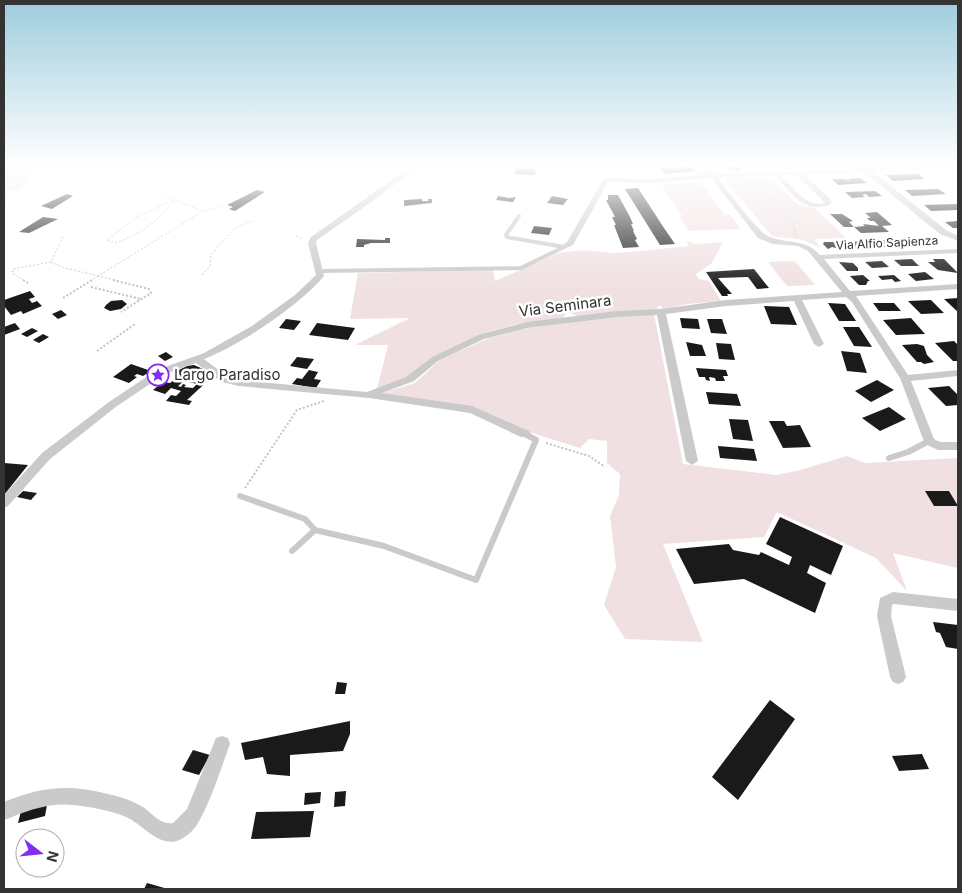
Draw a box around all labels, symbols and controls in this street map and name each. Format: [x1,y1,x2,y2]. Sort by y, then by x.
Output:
street label: Via Alfio Sapienza [835,232,939,253]
street label: Via Seminara [518,290,612,321]
place icon: Largo Paradiso [146,363,170,387]
place label: Largo Paradiso [174,365,281,384]
north arrow [15,828,65,878]
text: N [43,849,63,864]

